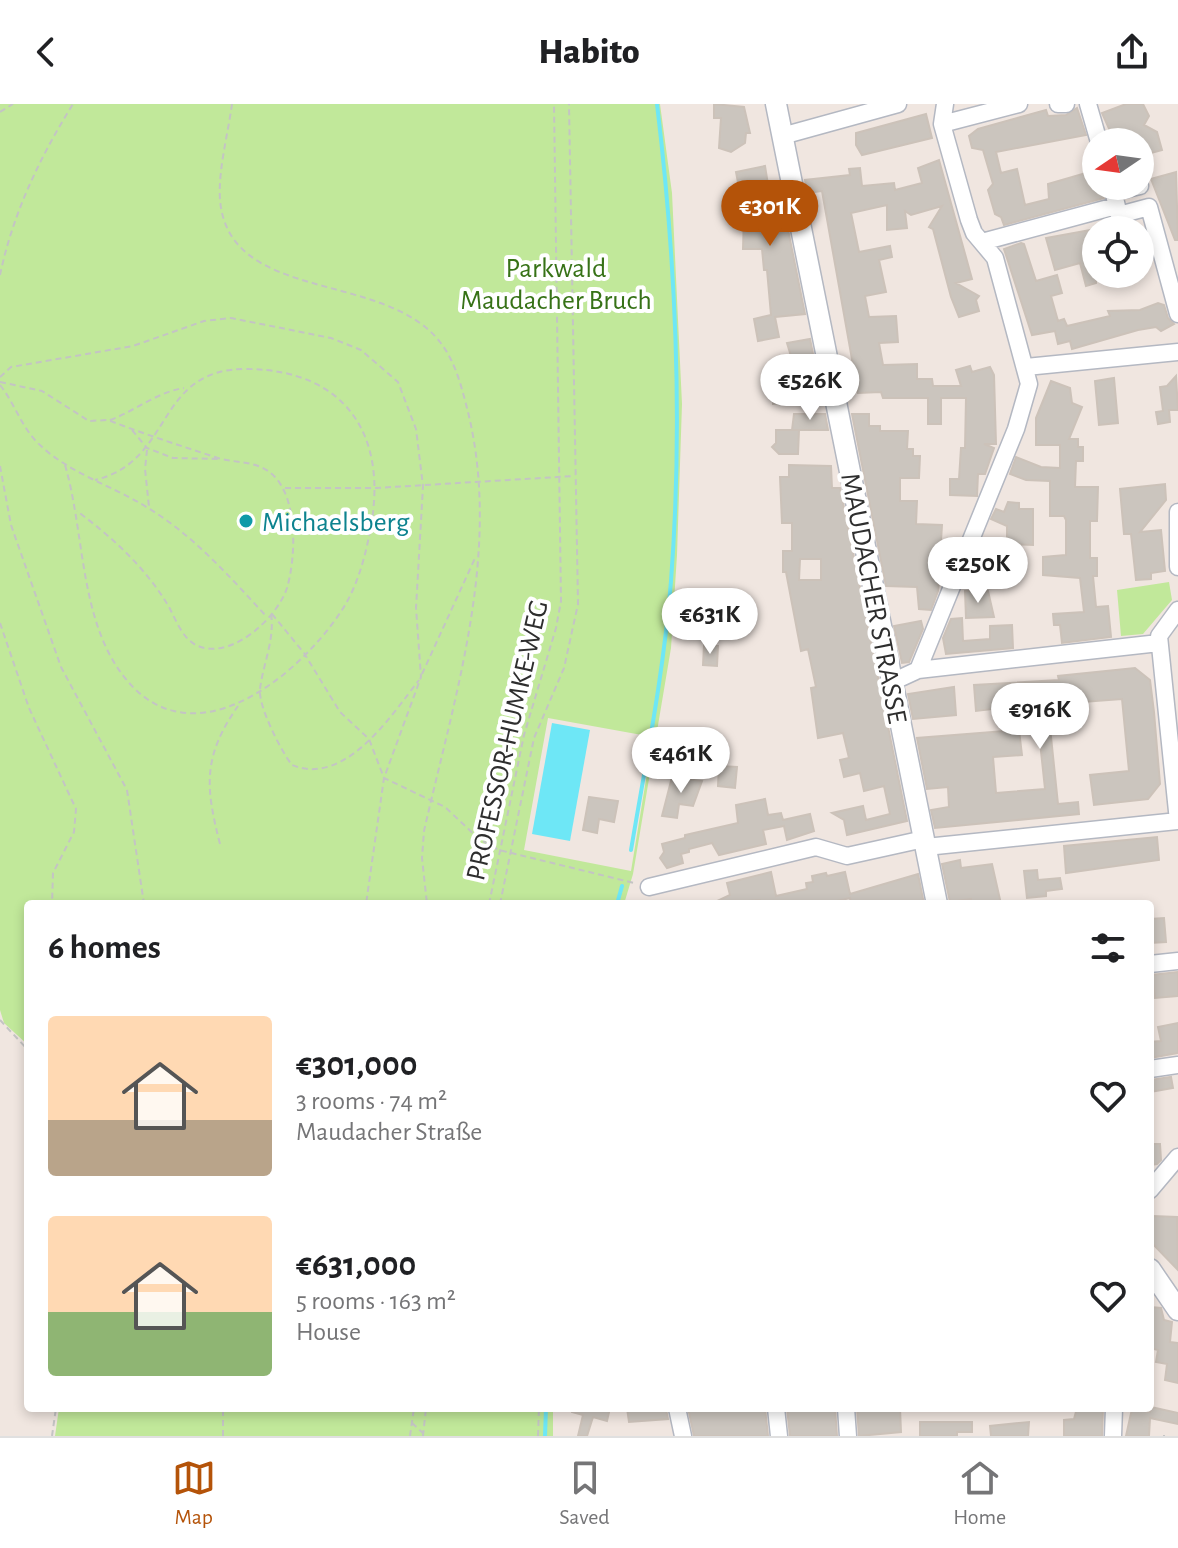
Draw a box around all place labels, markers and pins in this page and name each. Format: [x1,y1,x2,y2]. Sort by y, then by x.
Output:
pin: €301K [714,180,826,248]
pin: €526K [754,354,866,422]
place label: Michaelsberg [262,509,410,537]
marker: Michaelsberg [237,512,255,530]
pin: €250K [922,537,1034,605]
pin: €631K [654,588,766,656]
pin: €916K [984,683,1096,751]
pin: €461K [625,727,737,795]

